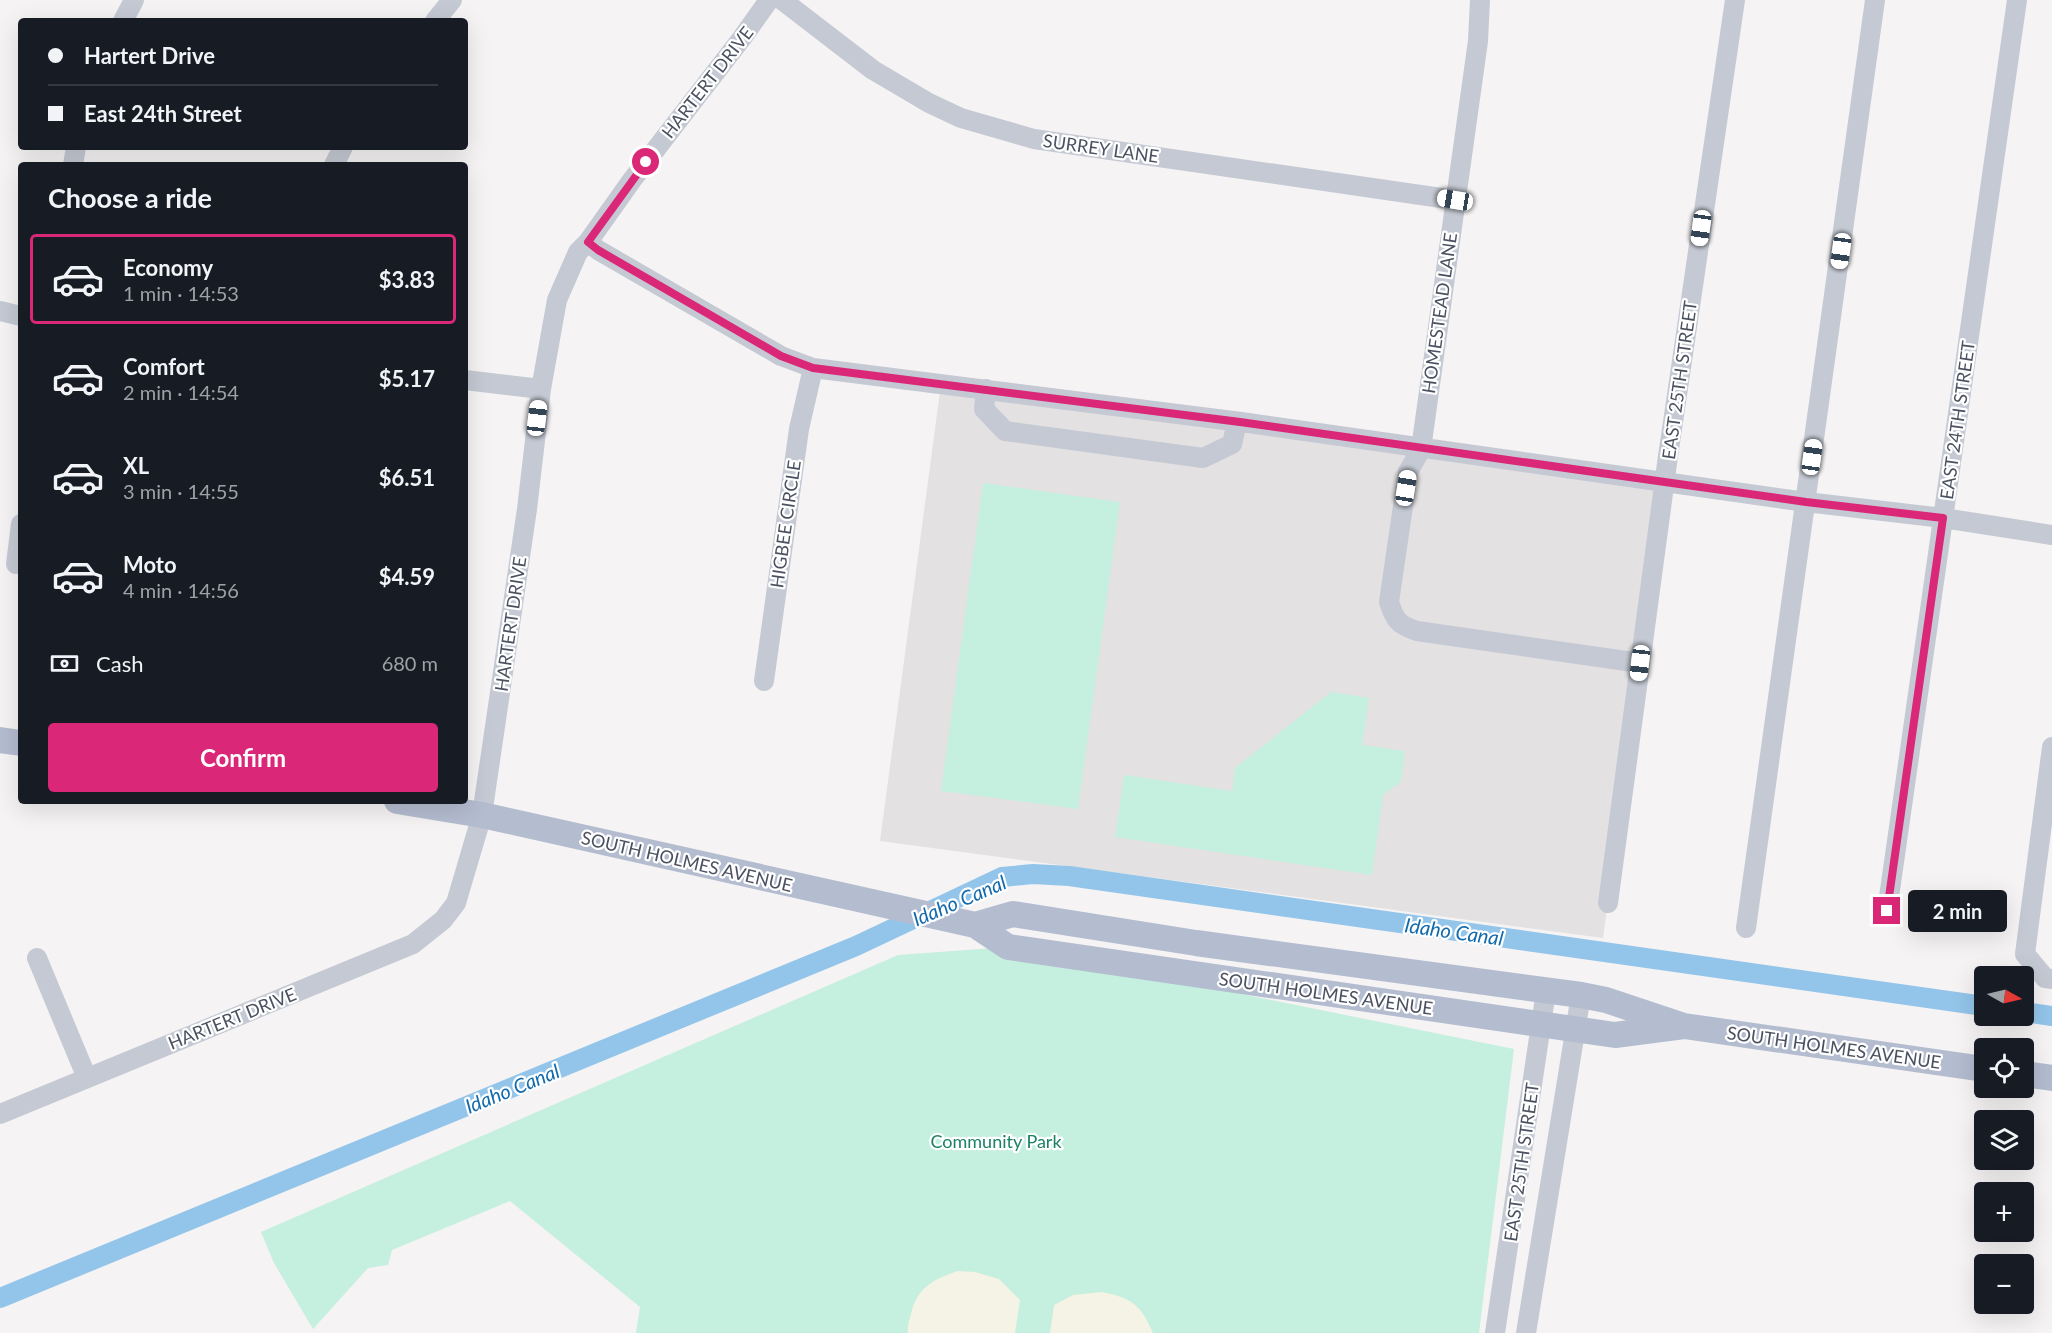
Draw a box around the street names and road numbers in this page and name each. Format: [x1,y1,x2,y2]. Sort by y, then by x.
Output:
street label: HARTERT DRIVE [656,22,758,142]
street label: SURREY LANE [1042,129,1160,167]
street label: HOMESTEAD LANE [1417,231,1461,395]
street label: EAST 25TH STREET [1657,299,1701,461]
street label: EAST 24TH STREET [1935,339,1979,501]
street label: HIGBEE CIRCLE [765,459,805,589]
street label: HARTERT DRIVE [490,555,530,693]
street label: SOUTH HOLMES AVENUE [579,826,795,896]
street label: SOUTH HOLMES AVENUE [1218,967,1434,1019]
street label: HARTERT DRIVE [165,982,299,1054]
street label: SOUTH HOLMES AVENUE [1726,1021,1942,1073]
street label: EAST 25TH STREET [1499,1081,1543,1243]

